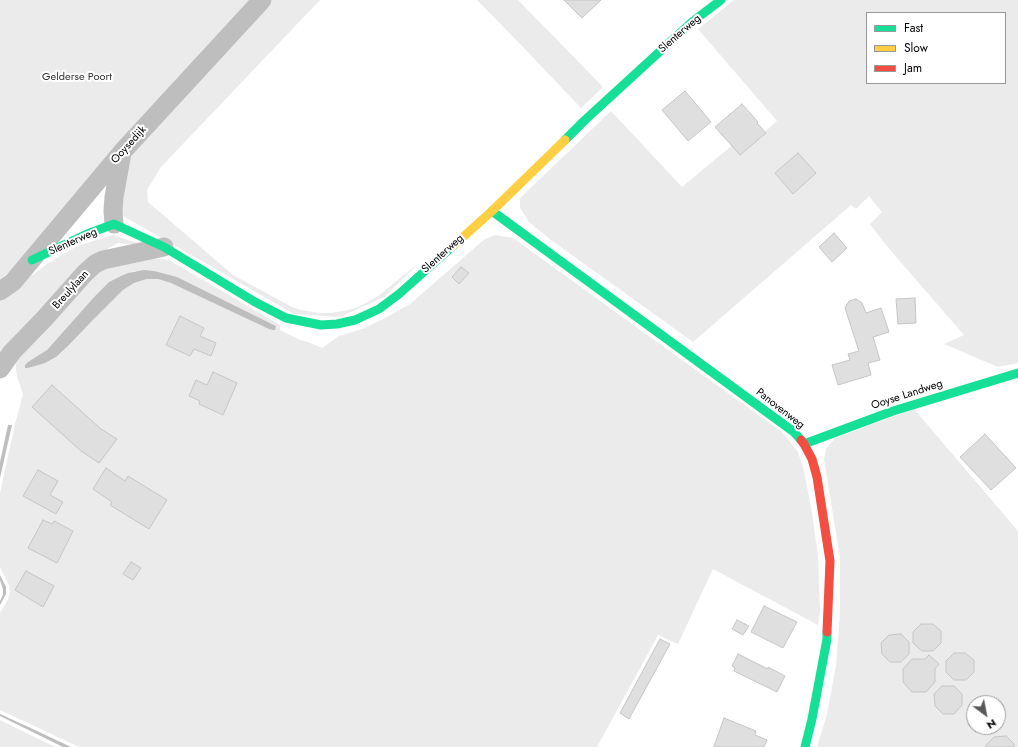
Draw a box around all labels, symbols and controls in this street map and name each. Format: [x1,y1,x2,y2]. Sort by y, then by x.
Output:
street label: Slenterweg [656,12,704,56]
legend [866,12,1006,84]
text: Fast [904,19,923,37]
text: Slow [904,39,928,57]
text: Jam [904,59,922,77]
park label: Gelderse Poort [42,70,112,84]
street label: Ooysedijk [109,123,149,167]
street label: Slenterweg [47,225,99,259]
street label: Slenterweg [419,232,467,276]
street label: Breulylaan [50,268,92,312]
street label: Ooyse Landweg [870,377,944,413]
street label: Panovenweg [753,386,807,432]
north arrow [966,695,1006,735]
text: N [984,715,1000,733]

